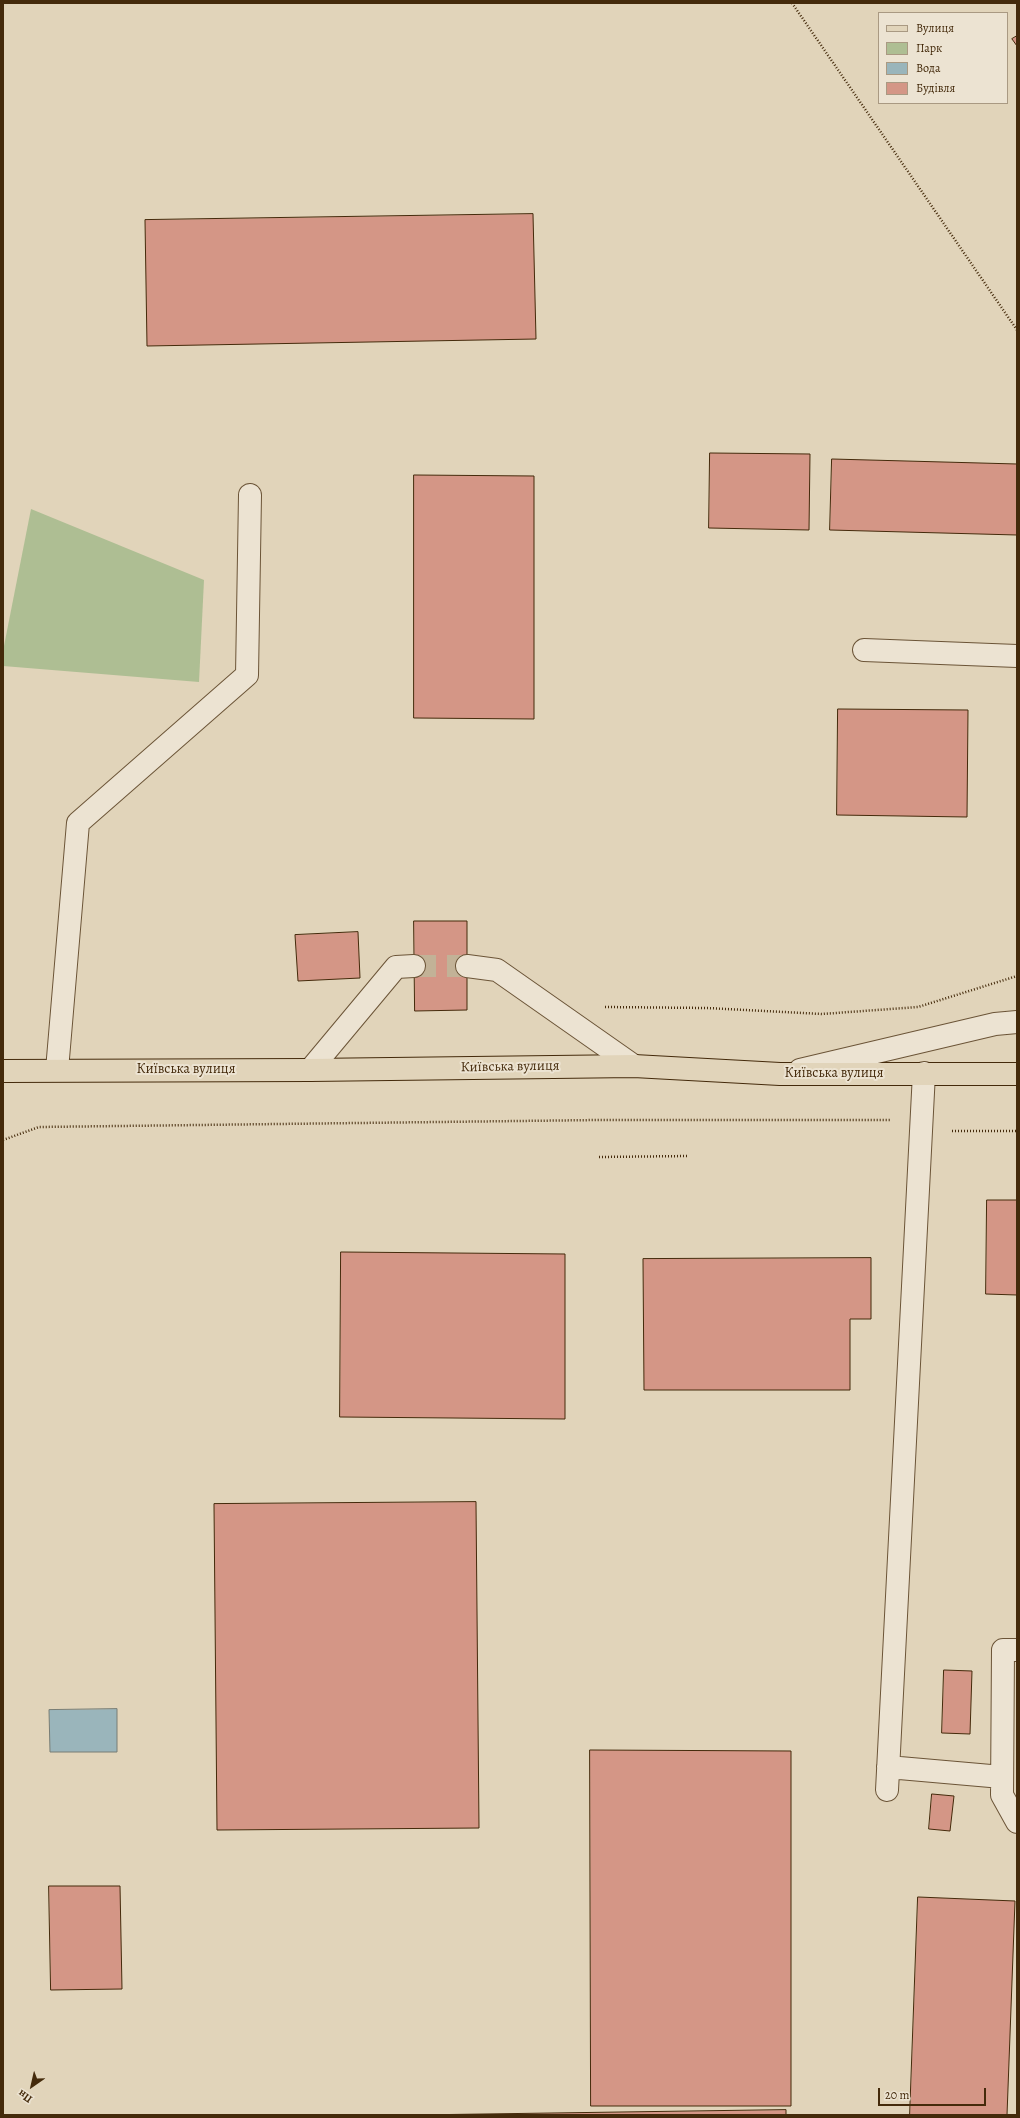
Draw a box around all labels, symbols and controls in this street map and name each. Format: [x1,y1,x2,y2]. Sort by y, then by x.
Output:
legend [878,12,1008,104]
text: Вулиця [916,20,954,36]
text: Парк [916,40,942,56]
text: Вода [916,60,941,76]
text: Будівля [916,80,955,96]
street label: Київська вулиця [460,1058,560,1076]
street label: Київська вулиця [137,1062,235,1078]
street label: Київська вулиця [785,1066,883,1082]
north arrow [12,2066,52,2106]
scale bar [880,2080,988,2106]
text: Пн [15,2086,35,2107]
text: 20 m [885,2087,909,2103]

